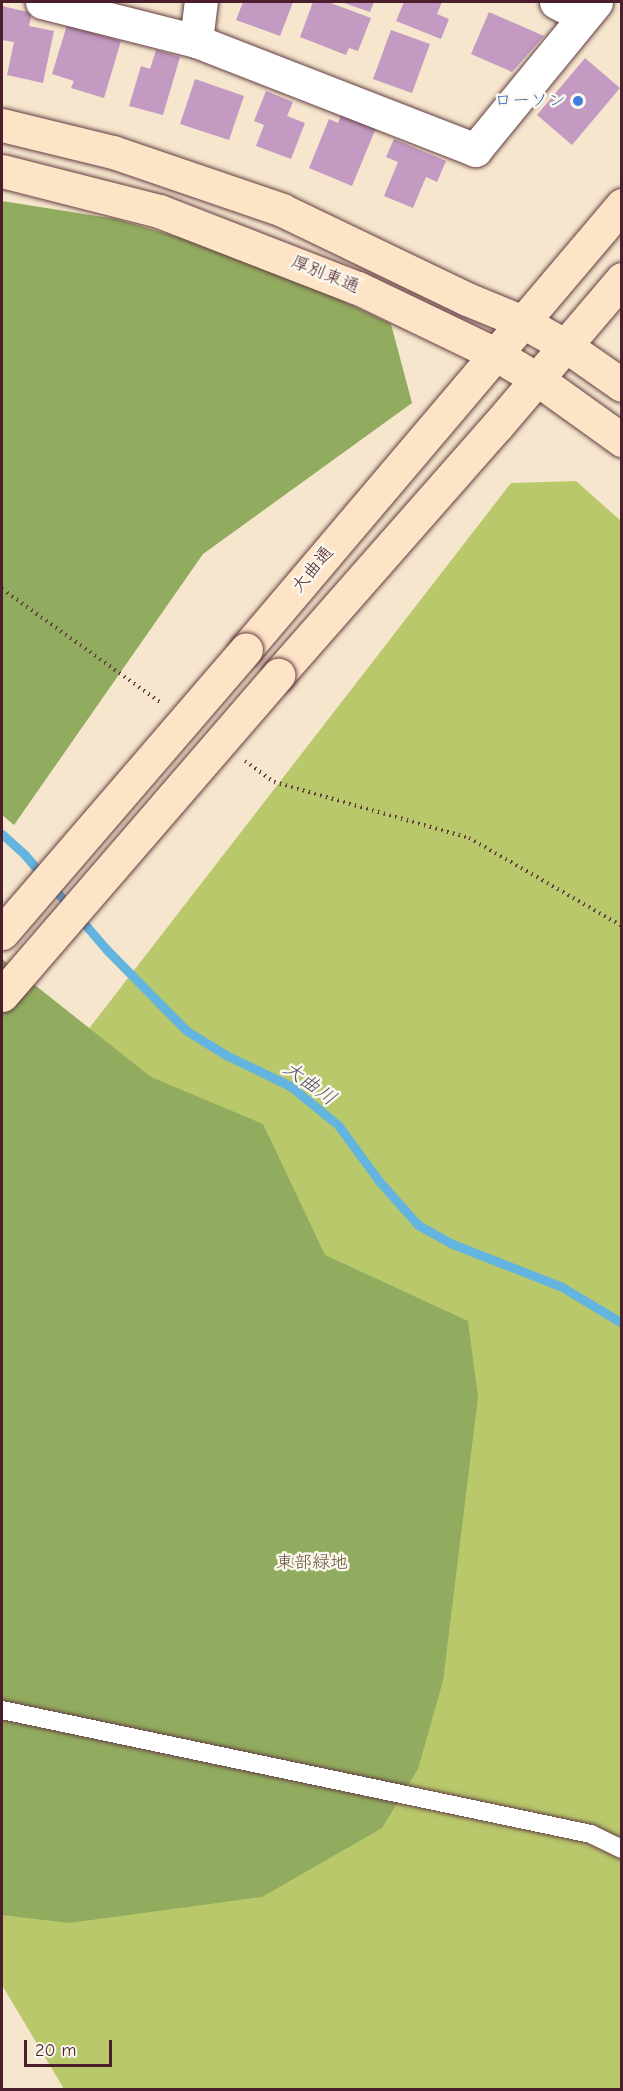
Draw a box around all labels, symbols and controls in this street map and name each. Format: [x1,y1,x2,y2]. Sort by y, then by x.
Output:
place label: ローソン [494,90,566,112]
marker: ローソン [571,94,585,108]
street label: 厚別東通 [288,252,362,298]
street label: 大曲通 [287,542,339,598]
water label: 大曲川 [279,1056,341,1110]
park label: 東部緑地 [276,1552,348,1574]
scale bar [27,2028,116,2066]
text: 20 m [35,2040,76,2061]

